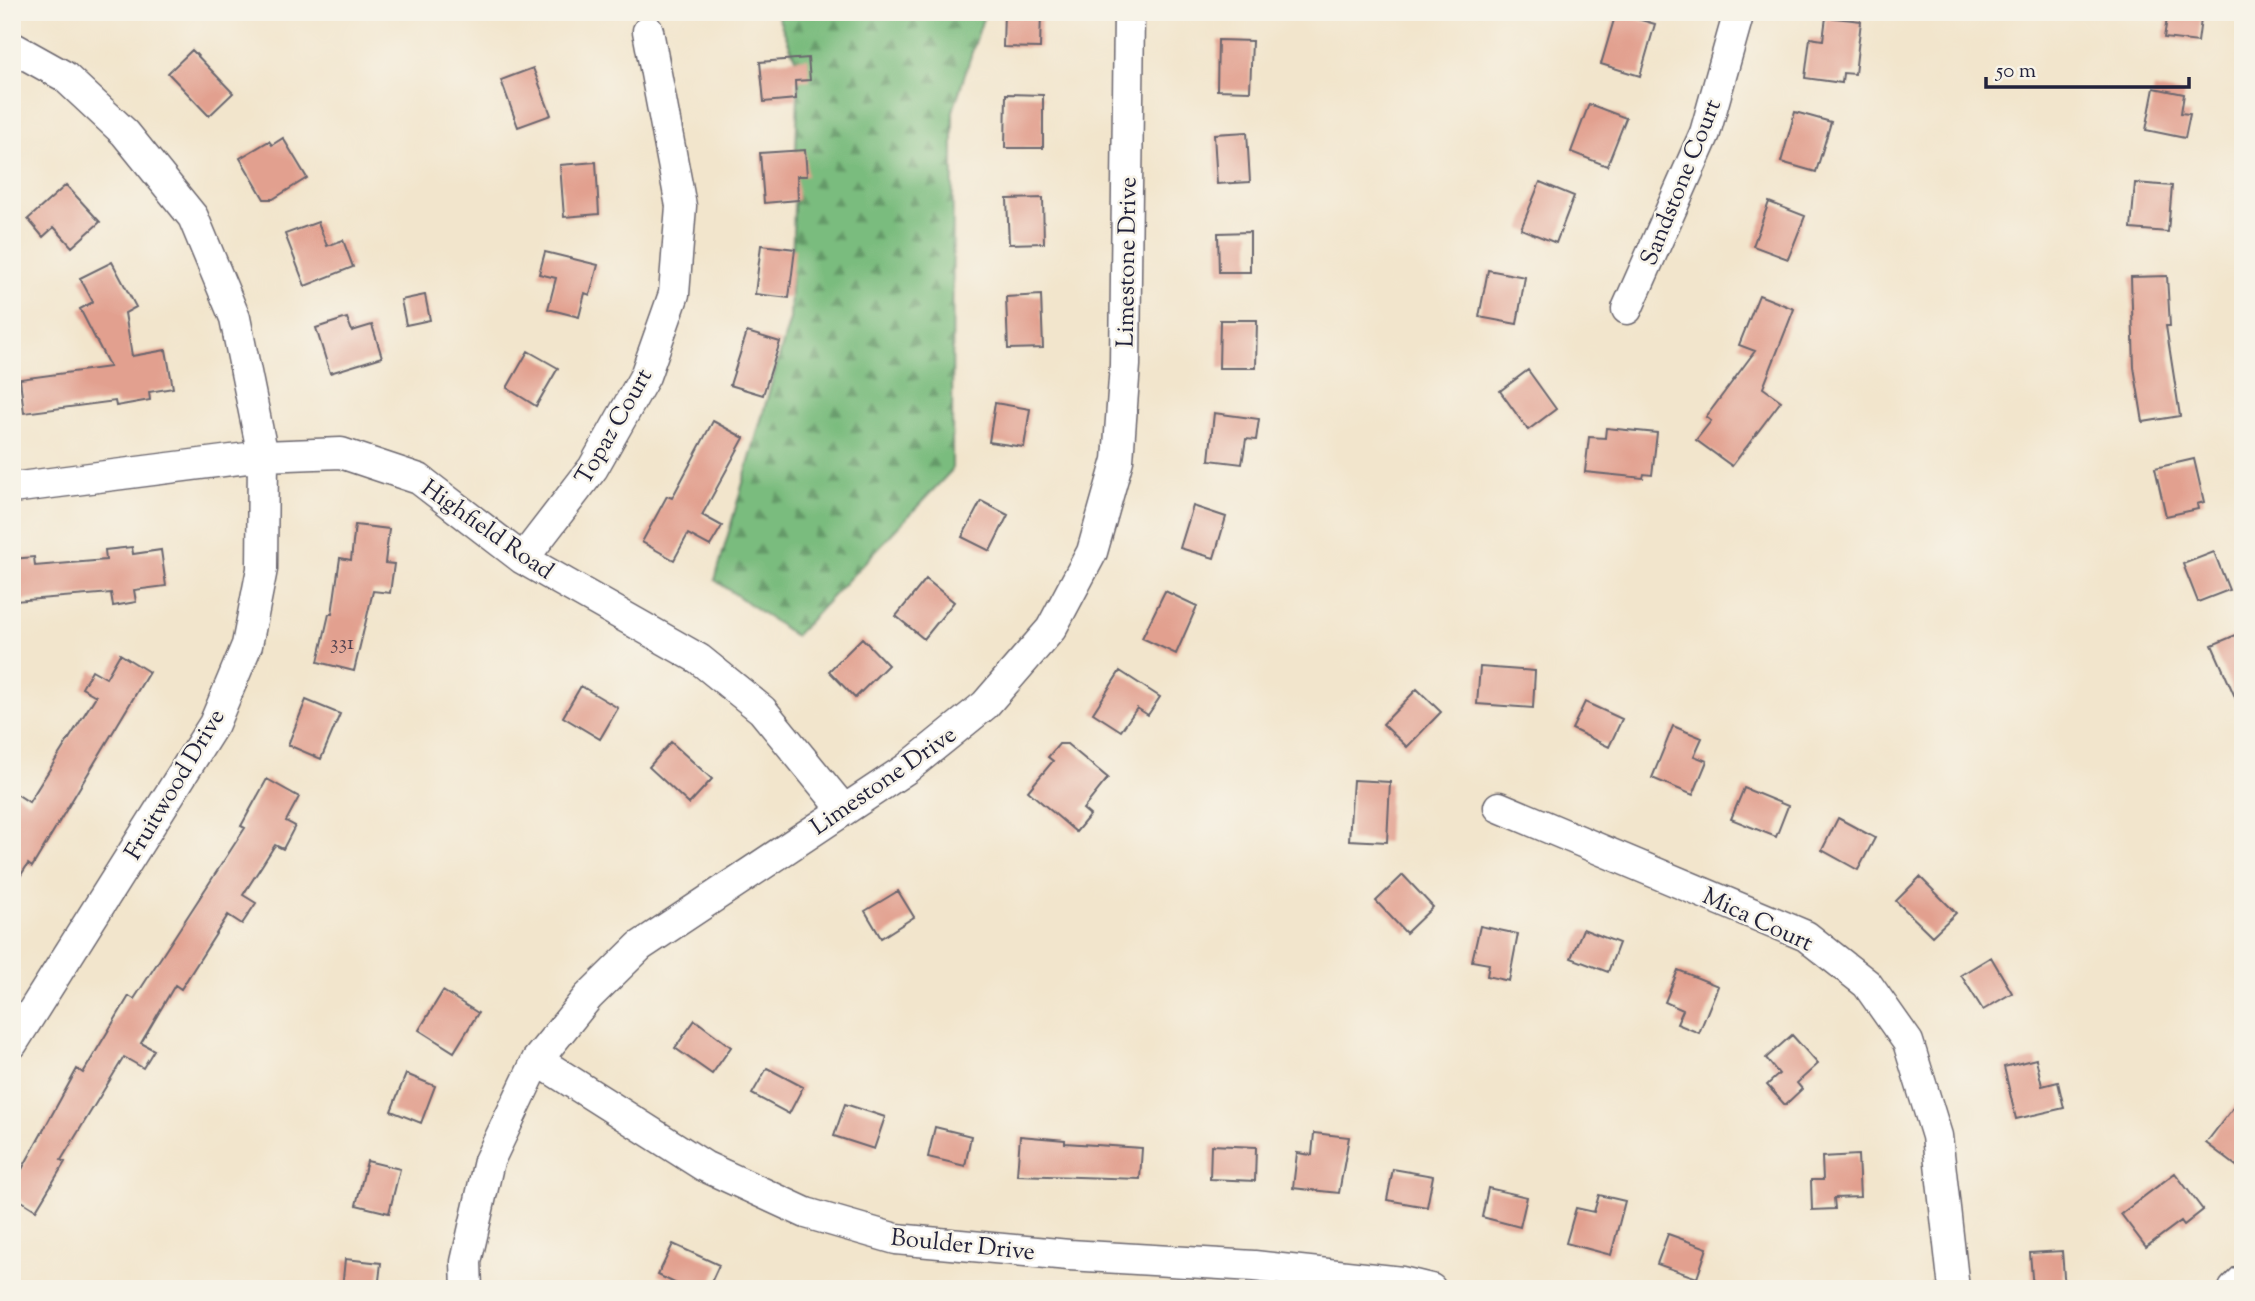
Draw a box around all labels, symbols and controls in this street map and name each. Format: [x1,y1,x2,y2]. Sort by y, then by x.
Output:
scale bar [1986,46,2188,90]
text: 50 m [1995,57,2036,87]
street label: Sandstone Court [1633,94,1731,271]
street label: Limestone Drive [1110,176,1146,348]
street label: Topaz Court [568,363,662,491]
street label: Highfield Road [414,472,560,589]
house number: 331 [330,629,354,659]
street label: Fruitwood Drive [117,703,234,867]
street label: Limestone Drive [804,719,964,845]
street label: Mica Court [1696,880,1818,961]
street label: Boulder Drive [889,1222,1037,1270]

